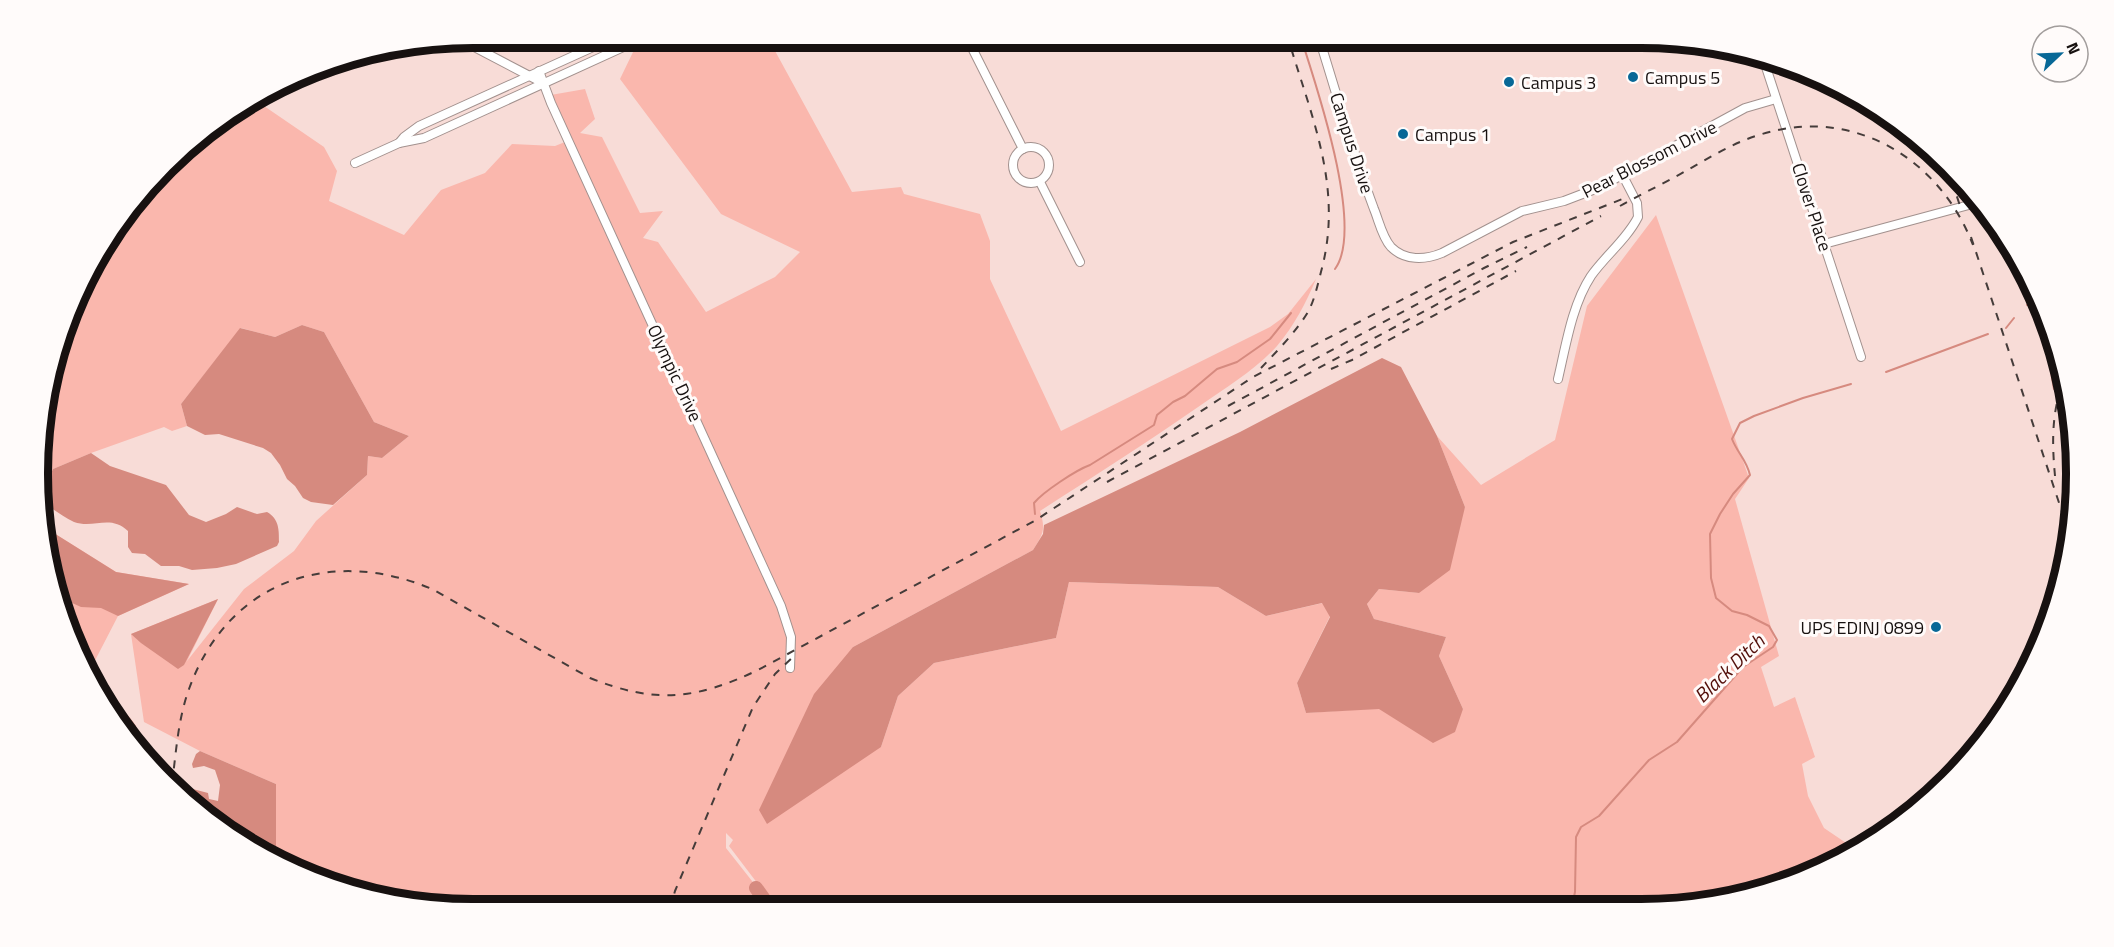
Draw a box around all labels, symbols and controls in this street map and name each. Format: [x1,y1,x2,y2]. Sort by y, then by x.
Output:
north arrow [2030,24,2090,84]
text: N [2061,38,2087,58]
place label: Campus 5 [1645,64,1720,91]
place label: Campus 3 [1521,69,1596,96]
marker: Campus 5 [1626,70,1640,84]
marker: Campus 3 [1502,75,1516,89]
street label: Campus Drive [1323,89,1381,197]
street label: Pear Blossom Drive [1577,113,1721,205]
place label: Campus 1 [1415,121,1490,148]
marker: Campus 1 [1396,127,1410,141]
street label: Clover Place [1785,159,1839,255]
street label: Olympic Drive [641,320,709,426]
place label: UPS EDINJ 0899 [1800,614,1924,641]
marker: UPS EDINJ 0899 [1929,620,1943,634]
water label: Black Ditch [1687,626,1772,710]

